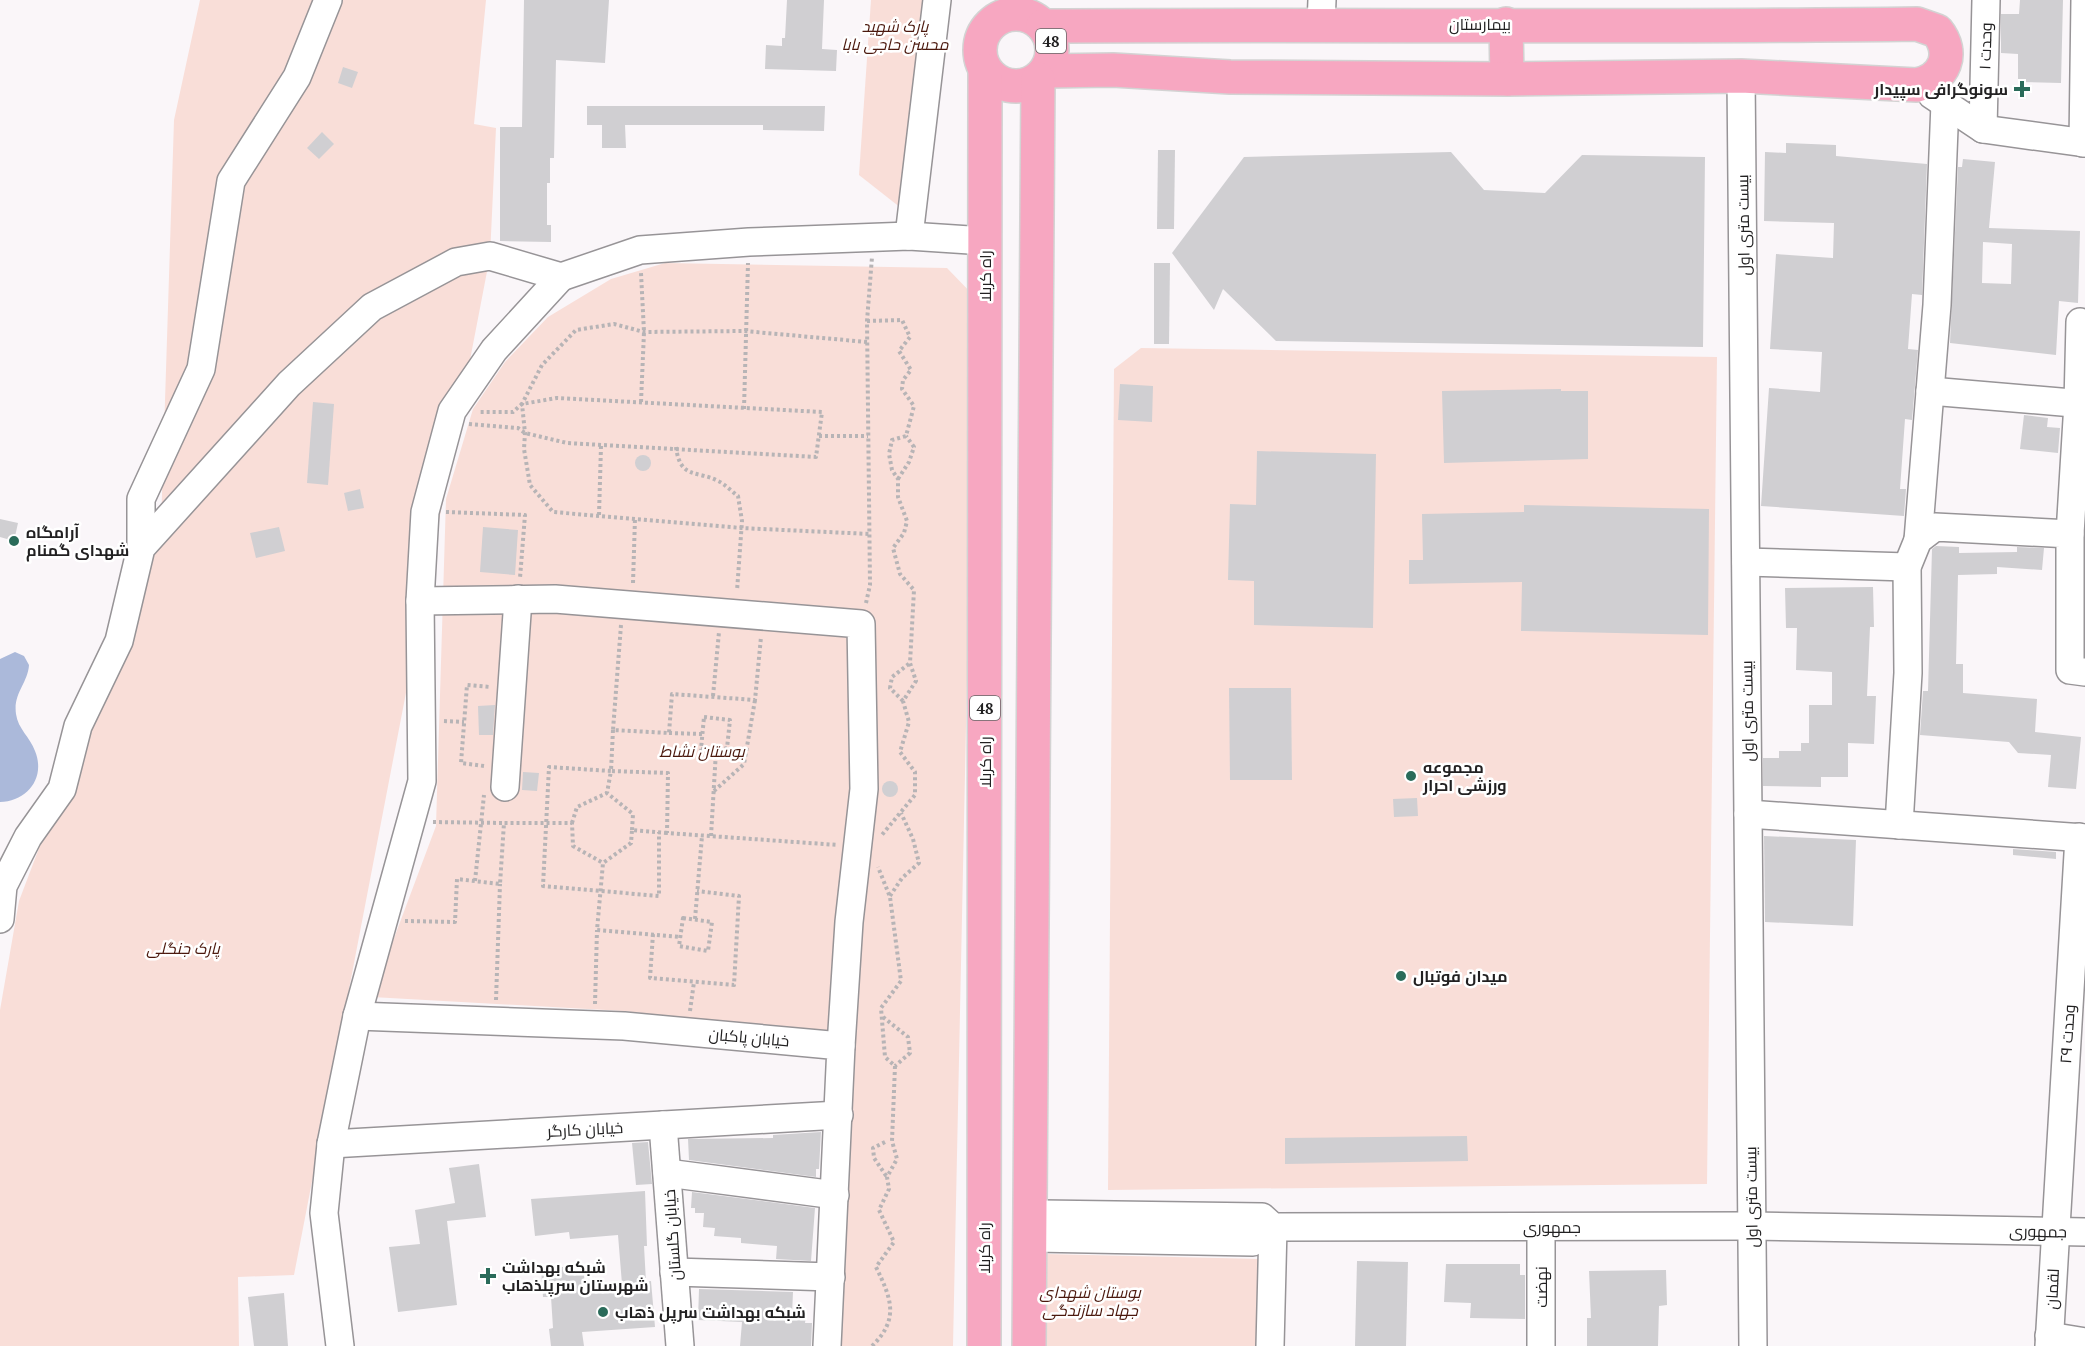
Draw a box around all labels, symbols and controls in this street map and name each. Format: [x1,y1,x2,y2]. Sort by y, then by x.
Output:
street label: بیمارستان [1449,13,1511,35]
park label: پارک شهید محسن حاجی بابا [842,15,949,55]
street label: وحدت ۱ [1973,22,1997,70]
road number: 48 [1036,29,1066,53]
place label: سونوگرافی سپیدار [1873,78,2008,101]
marker: سونوگرافی سپیدار [2013,80,2031,98]
street label: بیست متری اول [1731,174,1755,276]
street label: راه کربلا [974,250,996,302]
place label: آرامگاه شهدای گمنام [26,521,129,562]
marker: آرامگاه شهدای گمنام [7,534,21,548]
street label: بیست متری اول [1735,660,1759,762]
road number: 48 [970,696,1000,720]
street label: راه کربلا [974,736,996,788]
park label: بوستان نشاط [659,740,746,762]
place label: مجموعه ورزشی احرار [1422,756,1507,796]
marker: مجموعه ورزشی احرار [1404,769,1418,783]
park label: پارک جنگلی [146,937,221,959]
place label: میدان فوتبال [1413,965,1507,987]
marker: میدان فوتبال [1394,969,1408,983]
street label: وحدت ۲۹ [2054,1004,2080,1064]
street label: خیابان پاکبان [708,1023,790,1052]
street label: خیابان کارگر [545,1116,624,1142]
street label: بیست متری اول [1739,1146,1763,1248]
street label: خیابان گلستان [658,1189,686,1281]
street label: جمهوری [1523,1216,1581,1238]
street label: جمهوری [2009,1219,2067,1243]
street label: راه کربلا [973,1222,995,1274]
place label: شبکه بهداشت شهرستان سرپلذهاب [502,1256,649,1297]
street label: نهضت [1530,1266,1552,1308]
marker: شبکه بهداشت شهرستان سرپلذهاب [479,1267,497,1285]
street label: لقمان [2040,1268,2064,1310]
park label: بوستان شهدای جهاد سازندگی [1039,1281,1142,1321]
place label: شبکه بهداشت سرپل ذهاب [615,1301,806,1324]
marker: شبکه بهداشت سرپل ذهاب [596,1305,610,1319]

